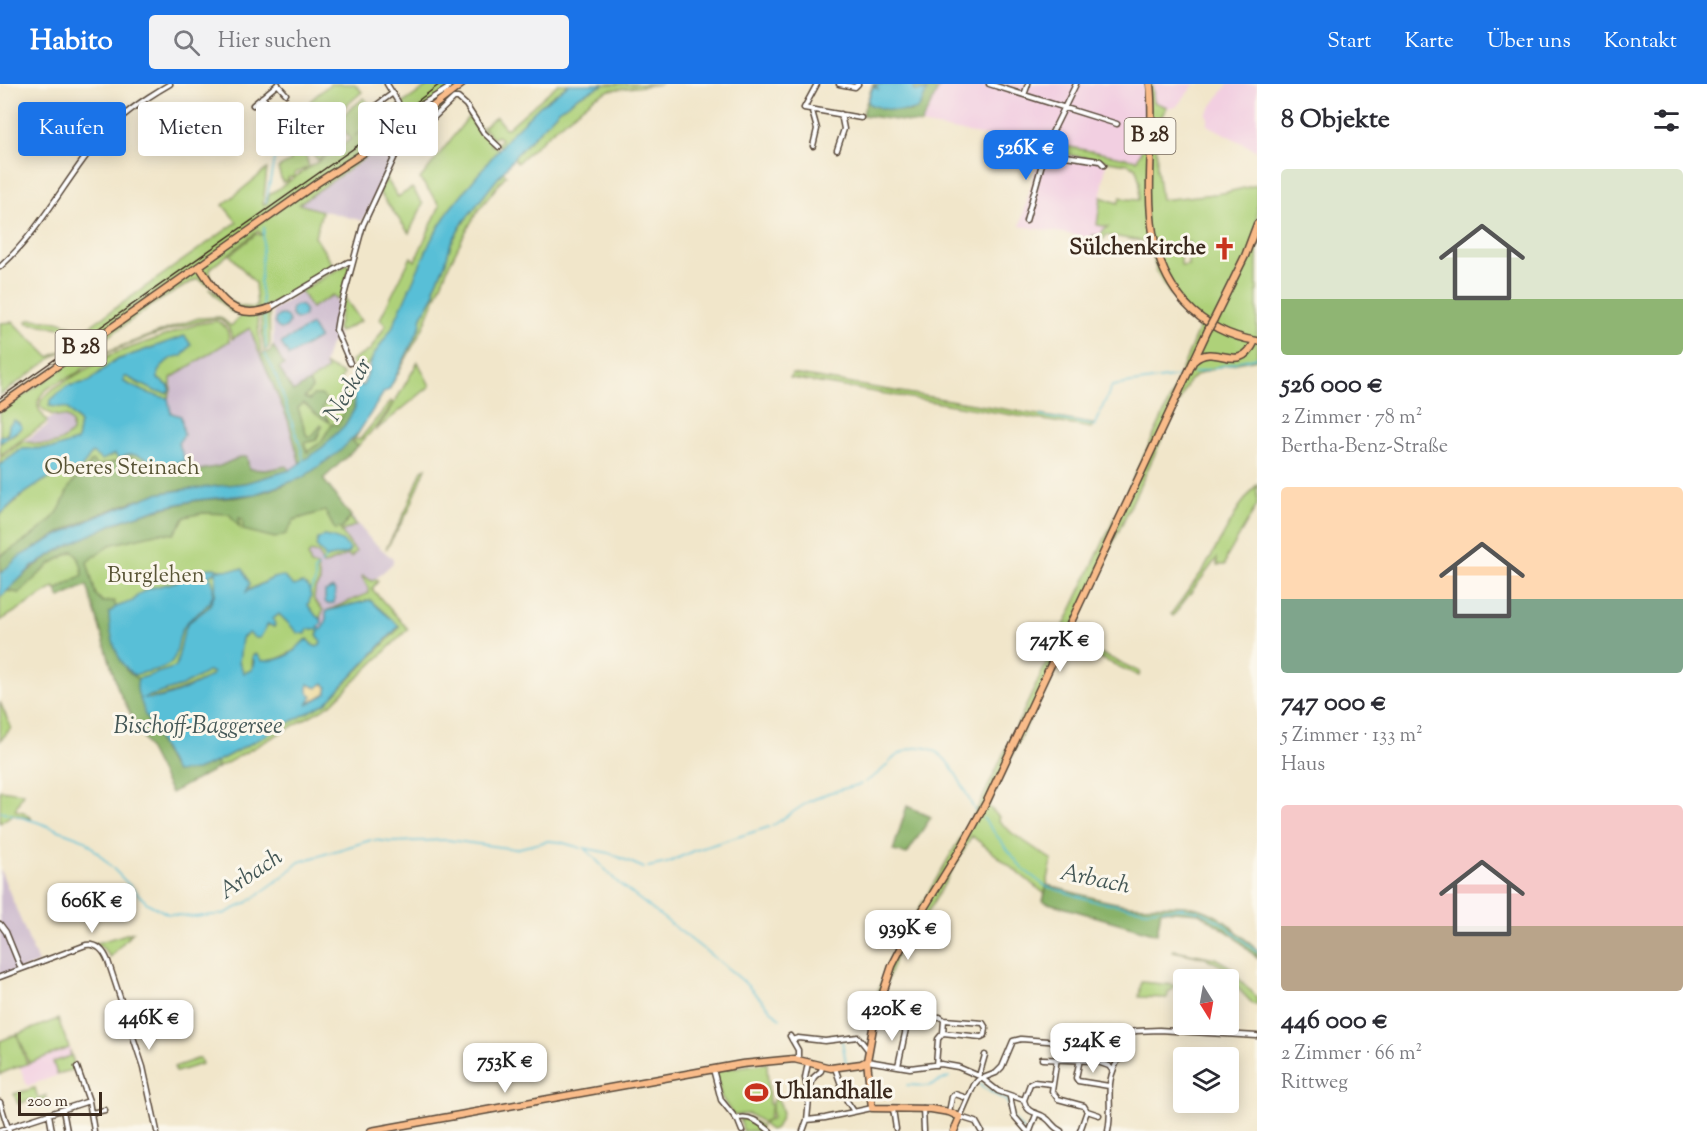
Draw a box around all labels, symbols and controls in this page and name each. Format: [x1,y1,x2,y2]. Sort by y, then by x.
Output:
search box [149,15,569,69]
text: Habito [30,22,113,62]
icon: search [170,26,203,59]
text: Hier suchen [218,26,332,58]
text: Start [1327,27,1371,57]
text: Karte [1404,27,1454,57]
text: Über uns [1487,27,1571,57]
text: Kontakt [1604,27,1677,57]
chip: Kaufen [18,102,126,156]
chip: Mieten [138,102,244,156]
chip: Filter [256,102,346,156]
chip: Neu [358,102,438,156]
text: 8 Objekte [1281,102,1390,139]
icon: filters [1650,104,1683,137]
road number: B 28 [1124,118,1176,154]
pin: 526K € [977,130,1075,181]
text: 526K € [997,135,1055,164]
icon: home [1428,208,1536,316]
place label: Sülchenkirche [1069,233,1206,265]
church icon: Sülchenkirche [1211,236,1237,262]
road number: B 28 [56,330,106,366]
water label: Neckar [317,351,382,428]
text: 526 000 € [1281,367,1383,404]
text: 2 Zimmer · 78 m² [1281,404,1422,433]
text: Bertha-Benz-Straße [1281,433,1448,462]
park label: Oberes Steinach [44,453,200,485]
icon: home [1428,526,1536,634]
park label: Burglehen [107,561,205,593]
pin: 747K € [1011,622,1109,673]
text: 747K € [1030,627,1090,656]
text: 747 000 € [1281,685,1387,722]
water label: Bischoff-Baggersee [113,710,283,744]
text: 5 Zimmer · 133 m² [1281,722,1423,751]
text: Haus [1281,751,1325,780]
water label: Arbach [212,841,290,909]
icon: home [1428,844,1536,952]
water label: Arbach [1057,856,1134,904]
pin: 606K € [43,883,141,934]
text: 606K € [61,888,123,917]
pin: 939K € [859,910,957,961]
text: 939K € [879,915,937,944]
north arrow [1173,969,1239,1035]
map controls [1173,969,1239,1113]
pin: 420K € [843,991,941,1042]
text: 420K € [861,996,923,1025]
pin: 446K € [100,1000,198,1051]
text: 446 000 € [1281,1003,1388,1040]
text: 446K € [119,1005,179,1034]
pin: 524K € [1044,1023,1142,1074]
text: 524K € [1064,1028,1122,1057]
text: 2 Zimmer · 66 m² [1281,1040,1422,1069]
pin: 753K € [456,1043,554,1094]
button: layers [1173,1047,1239,1113]
text: 753K € [477,1048,533,1077]
text: Rittweg [1281,1069,1348,1098]
place label: Uhlandhalle [775,1077,893,1109]
sports icon: Uhlandhalle [744,1080,770,1106]
scale bar [18,1089,102,1116]
text: 200 m [27,1091,68,1114]

